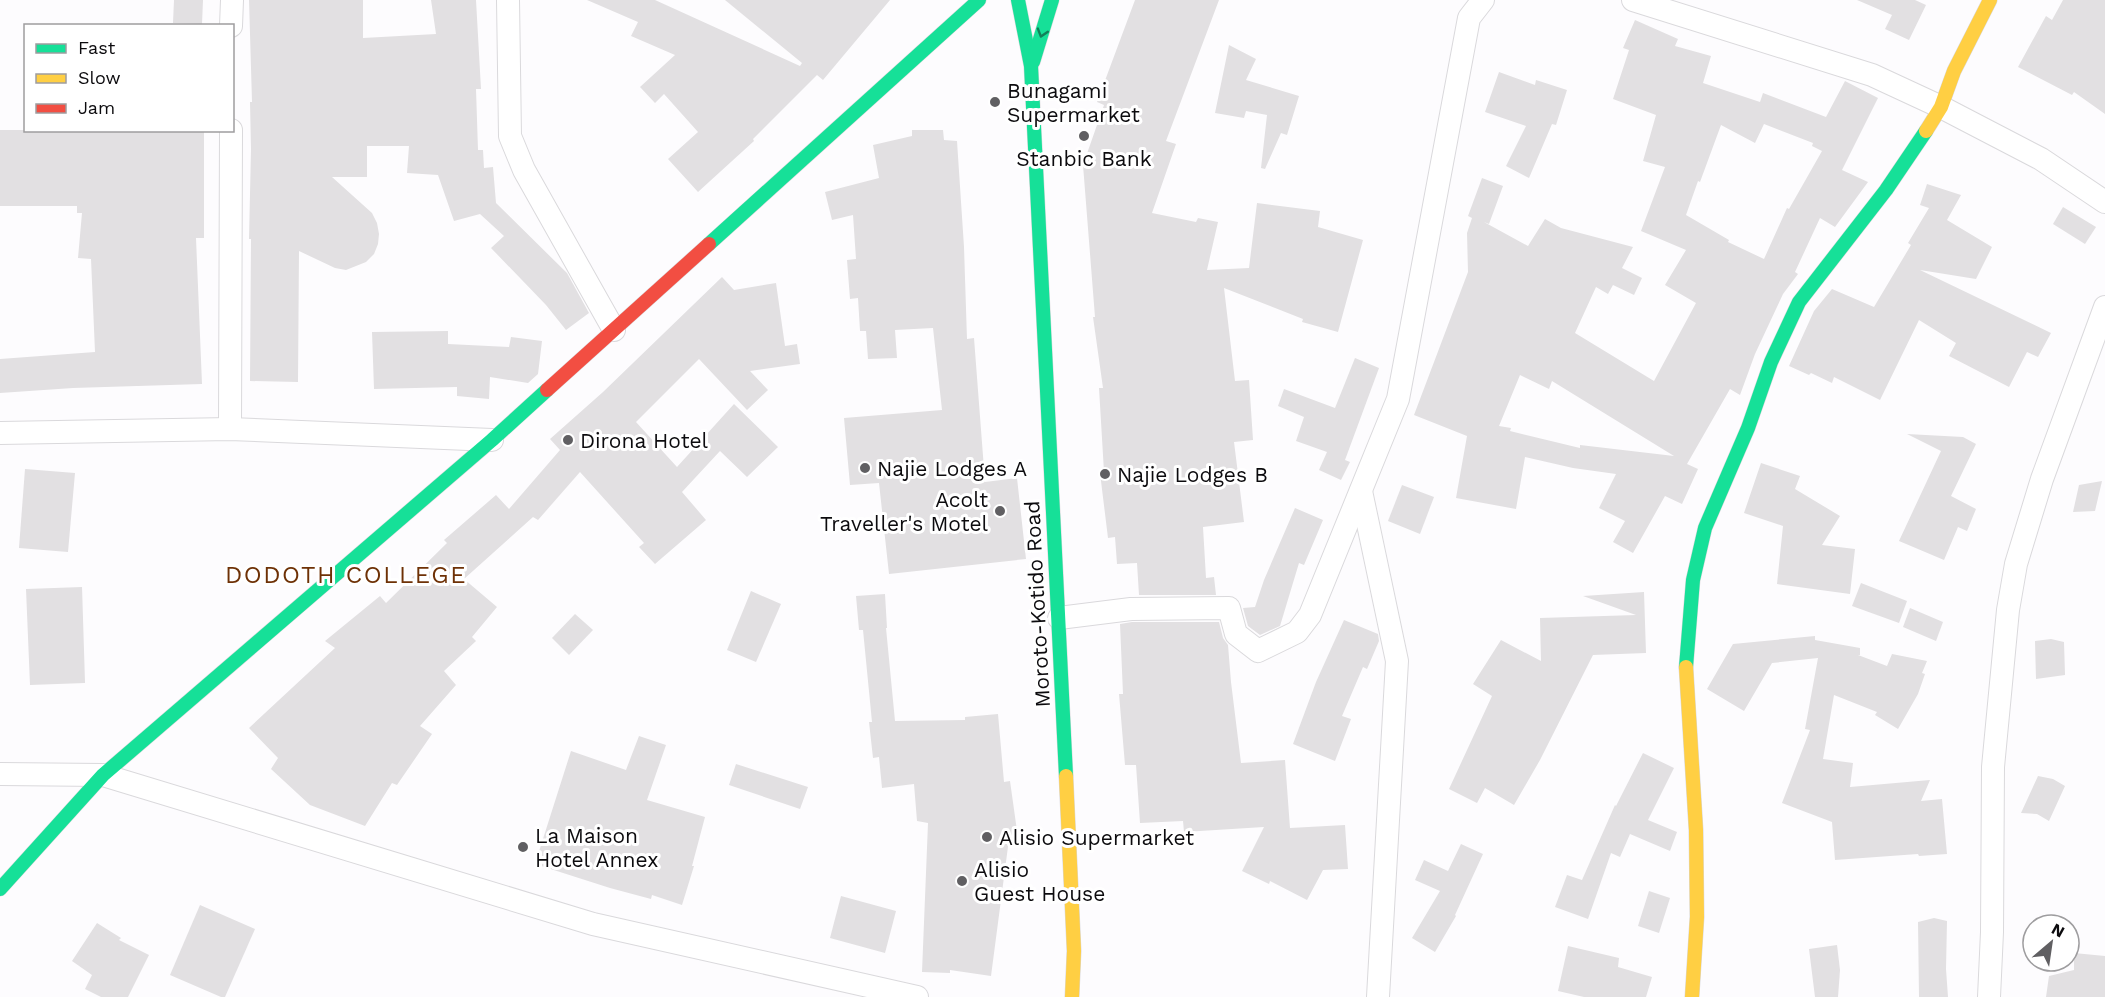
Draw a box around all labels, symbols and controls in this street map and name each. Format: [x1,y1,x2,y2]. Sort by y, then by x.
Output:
legend [24,24,234,132]
one-way arrow [1037,27,1049,38]
text: Fast [78,37,116,58]
text: Slow [78,67,121,88]
place label: Bunagami Supermarket [1007,78,1140,127]
marker: Bunagami Supermarket [988,95,1002,109]
text: Jam [78,97,115,118]
marker: Stanbic Bank [1077,129,1091,143]
place label: Stanbic Bank [1016,146,1152,171]
place label: Dirona Hotel [580,428,709,453]
marker: Dirona Hotel [561,433,575,447]
place label: Najie Lodges A [877,456,1027,481]
marker: Najie Lodges A [858,461,872,475]
place label: Najie Lodges B [1117,462,1268,487]
marker: Najie Lodges B [1098,467,1112,481]
place label: Acolt Traveller's Motel [820,487,989,536]
street label: Moroto-Kotido Road [1019,500,1055,708]
marker: Acolt Traveller's Motel [993,504,1007,518]
district label: DODOTH COLLEGE [225,561,467,589]
place label: La Maison Hotel Annex [535,823,658,872]
place label: Alisio Supermarket [999,825,1194,850]
marker: Alisio Supermarket [980,830,994,844]
marker: La Maison Hotel Annex [516,840,530,854]
place label: Alisio Guest House [974,857,1105,906]
marker: Alisio Guest House [955,874,969,888]
north arrow [2021,913,2081,973]
text: N [2048,919,2068,942]

